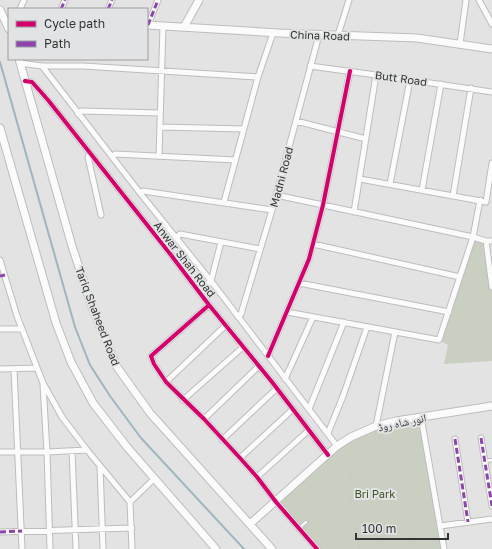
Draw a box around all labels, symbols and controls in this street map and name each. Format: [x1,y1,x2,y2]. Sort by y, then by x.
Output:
legend [8,8,148,60]
text: Cycle path [44,16,105,31]
street label: China Road [290,27,350,43]
text: Path [44,36,71,51]
street label: Butt Road [374,68,428,88]
street label: Madni Road [267,145,295,209]
street label: Anwar Shah Road [151,219,219,299]
street label: Tariq Shaheed Road [73,265,123,367]
street label: انور شاہ روڈ [377,411,427,433]
park label: Bri Park [354,487,396,500]
scale bar [356,515,448,541]
text: 100 m [362,521,396,536]

